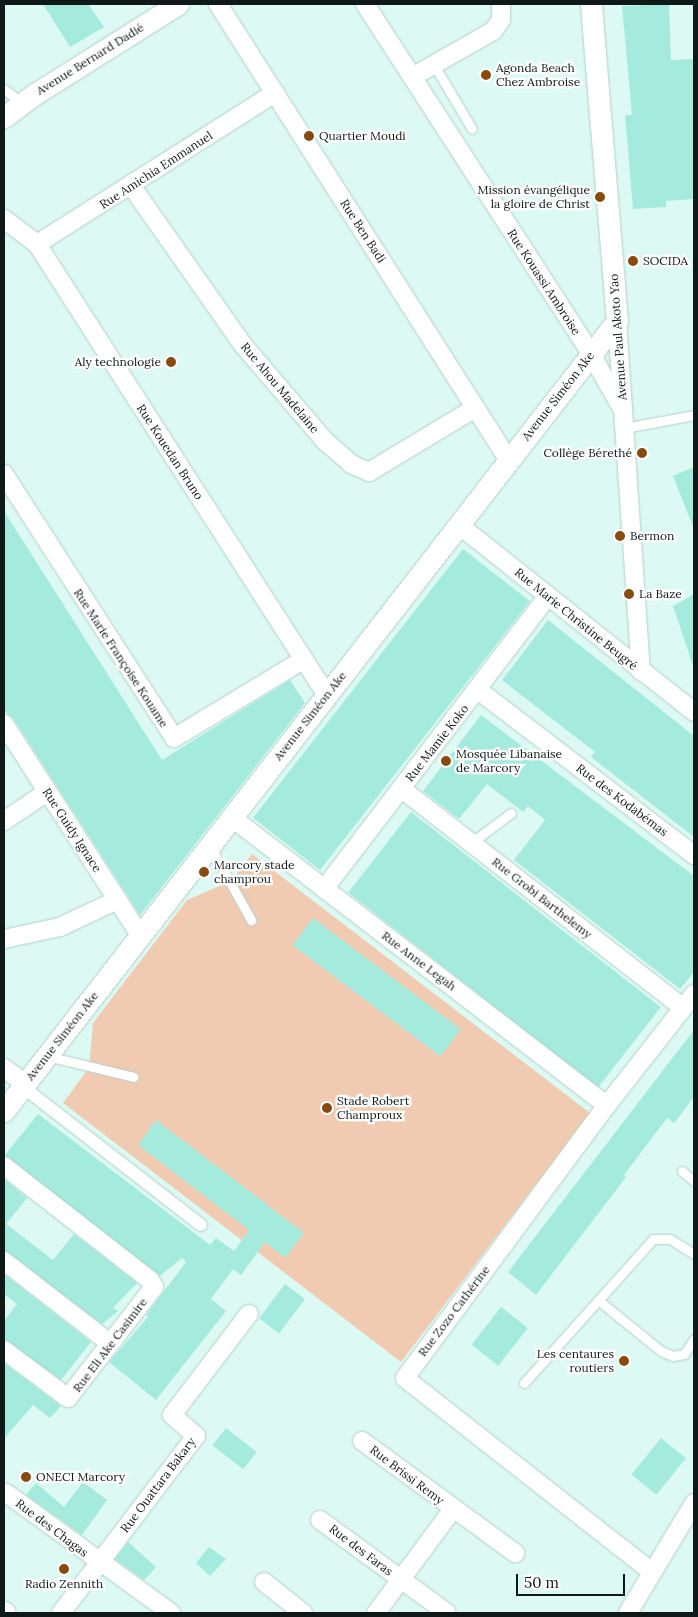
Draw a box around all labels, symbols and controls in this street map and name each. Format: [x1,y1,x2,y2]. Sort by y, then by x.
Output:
street label: Avenue Bernard Dadié [34,20,146,98]
place label: Agonda Beach Chez Ambroise [496,61,580,89]
marker: Agonda Beach Chez Ambroise [480,69,492,81]
street label: Rue Amichia Emmanuel [97,128,215,212]
place label: Quartier Moudi [319,129,406,143]
marker: Quartier Moudi [303,130,315,142]
place label: Mission évangélique la gloire de Christ [478,183,590,211]
marker: Mission évangélique la gloire de Christ [594,191,606,203]
street label: Rue Ben Badi [337,196,389,266]
street label: Rue Kouassi Ambroise [504,226,584,338]
place label: SOCIDA [643,254,688,268]
marker: SOCIDA [627,255,639,267]
street label: Avenue Paul Akoto Yao [606,273,630,401]
street label: Rue Ahou Madelaine [238,340,322,436]
street label: Avenue Siméon Ake [519,349,597,443]
place label: Aly technologie [75,355,161,369]
marker: Aly technologie [165,356,177,368]
street label: Rue Kouedan Bruno [134,402,206,502]
place label: Collège Bérethé [543,446,632,460]
marker: Collège Bérethé [636,447,648,459]
place label: Bermon [630,529,674,543]
marker: Bermon [614,530,626,542]
street label: Rue Marie Christine Beugré [512,565,640,673]
street label: Rue Marie Françoise Kouame [71,586,171,730]
place label: La Baze [639,587,682,601]
marker: La Baze [623,588,635,600]
street label: Avenue Siméon Ake [271,669,349,763]
street label: Rue Mamie Koko [402,702,472,784]
place label: Mosquée Libanaise de Marcory [456,747,562,775]
marker: Mosquée Libanaise de Marcory [440,755,452,767]
street label: Rue des Kodabémas [573,761,671,839]
street label: Rue Guidy Ignace [39,785,105,875]
street label: Rue Grobi Barthelemy [489,854,595,942]
place label: Marcory stade champrou [214,858,295,886]
marker: Marcory stade champrou [198,866,210,878]
street label: Rue Anne Legah [379,928,459,994]
street label: Avenue Siméon Ake [23,989,101,1083]
place label: Stade Robert Champroux [337,1094,409,1122]
marker: Stade Robert Champroux [321,1102,333,1114]
street label: Rue Zozo Cathérine [415,1263,493,1359]
street label: Rue Eli Ake Casimire [70,1295,150,1395]
place label: Les centaures routiers [537,1347,614,1375]
marker: Les centaures routiers [618,1355,630,1367]
street label: Rue Ouattara Bakary [118,1435,198,1535]
street label: Rue Brissi Remy [367,1443,447,1507]
place label: ONECI Marcory [36,1470,125,1484]
marker: ONECI Marcory [20,1471,32,1483]
street label: Rue des Chagas [13,1496,91,1560]
street label: Rue des Faras [326,1521,396,1579]
marker: Radio Zennith [58,1563,70,1575]
scale bar [518,1564,627,1596]
text: 50 m [524,1573,559,1592]
place label: Radio Zennith [25,1577,103,1591]

